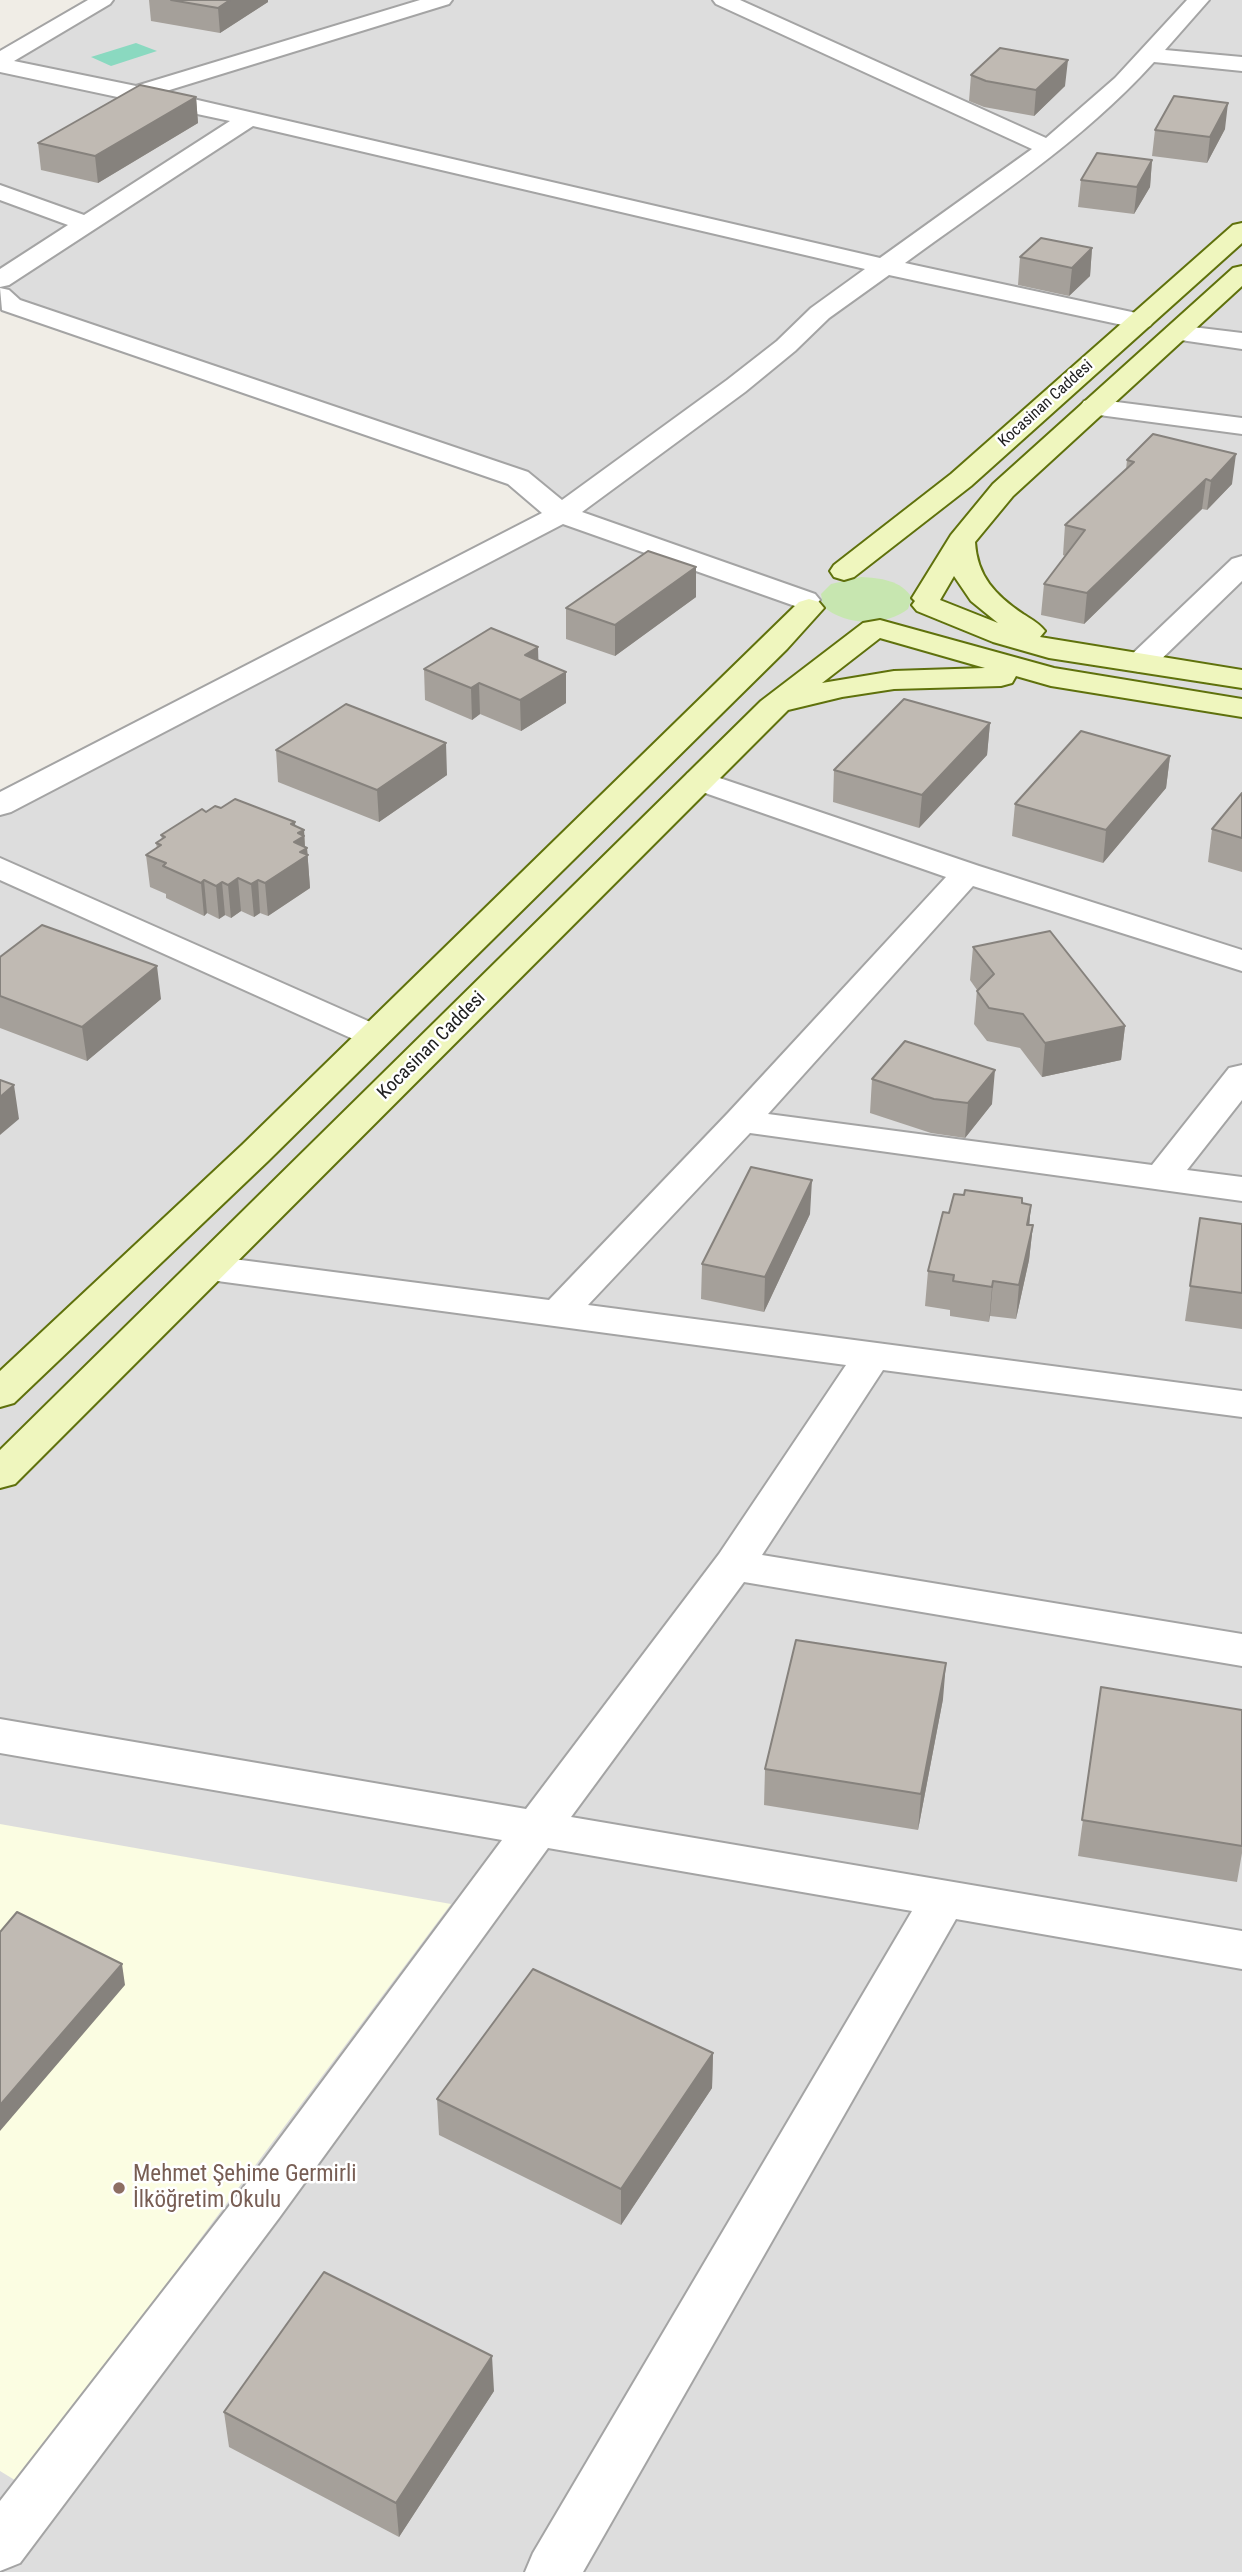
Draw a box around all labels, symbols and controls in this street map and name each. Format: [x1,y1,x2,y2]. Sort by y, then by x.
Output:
street label: Kocasinan Caddesi [995,357,1097,451]
street label: Kocasinan Caddesi [373,987,491,1105]
place label: Mehmet Şehime Germirli İlköğretim Okulu [133,2161,356,2215]
marker: Mehmet Şehime Germirli İlköğretim Okulu [111,2180,127,2196]

